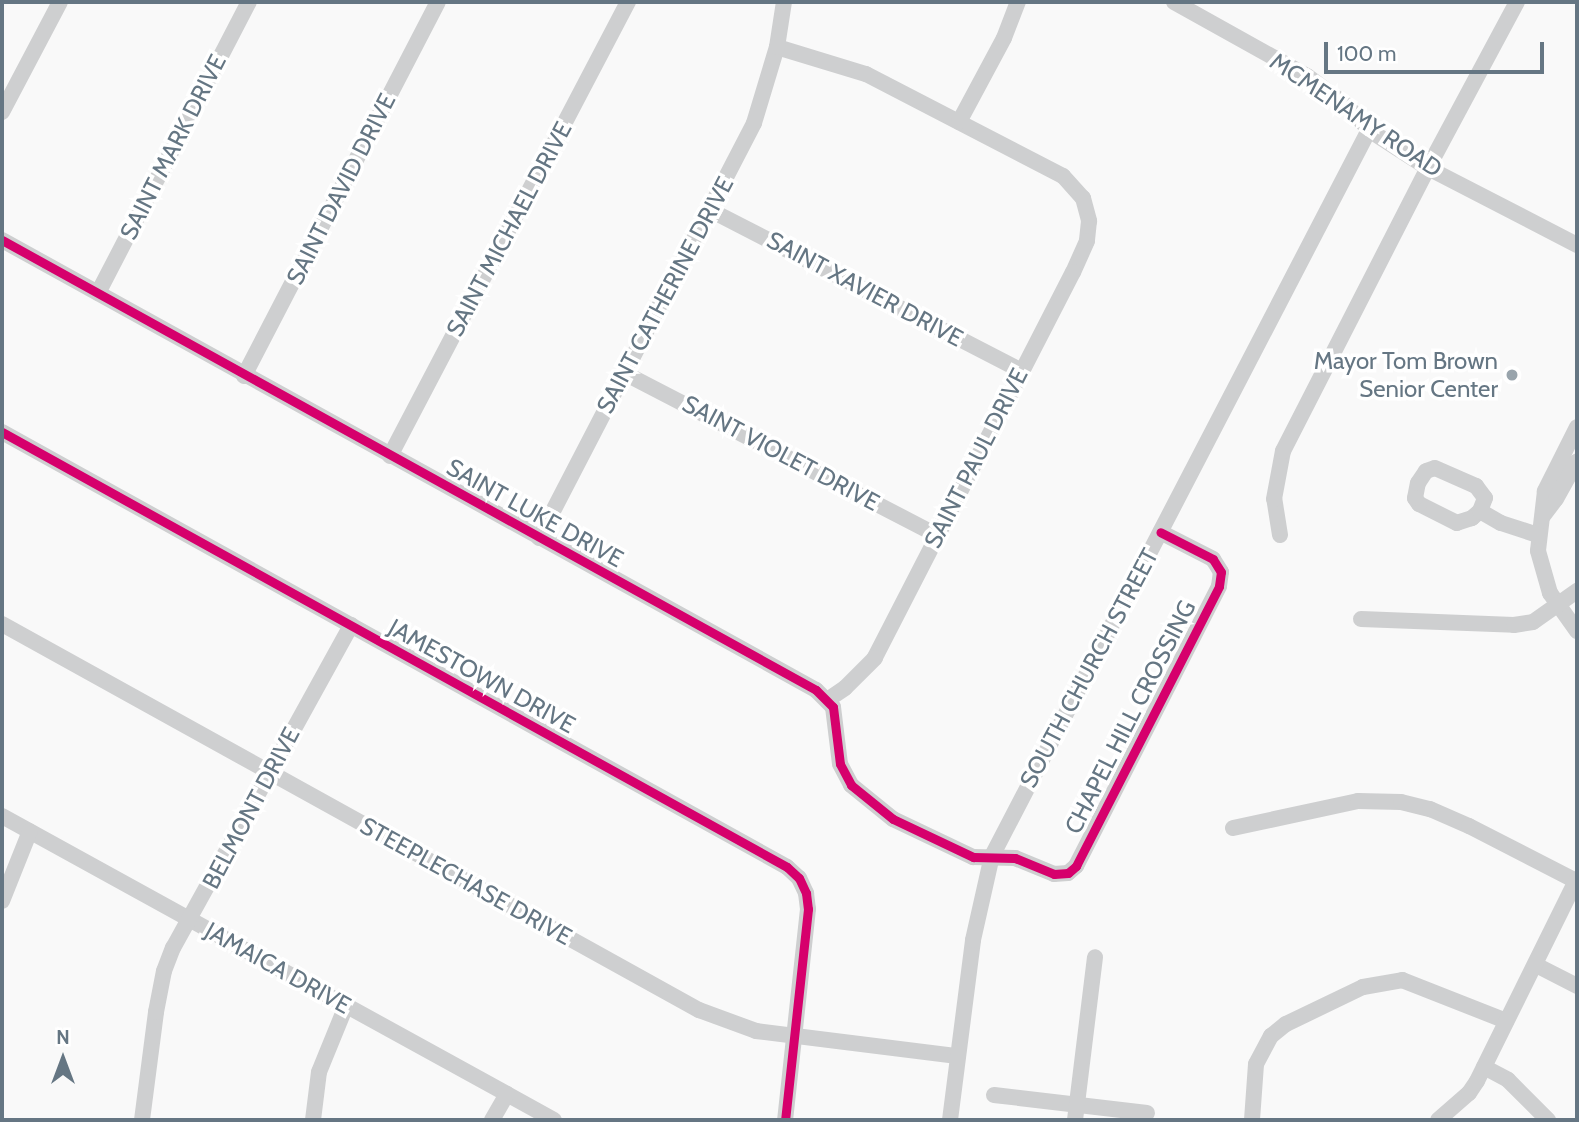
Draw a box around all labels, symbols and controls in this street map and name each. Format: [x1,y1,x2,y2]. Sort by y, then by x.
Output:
scale bar [1327,28,1548,72]
text: 100 m [1337,41,1396,66]
street label: MCMENAMY ROAD [1264,47,1448,183]
street label: SAINT MARK DRIVE [114,50,232,244]
street label: SAINT DAVID DRIVE [280,89,402,289]
street label: SAINT MICHAEL DRIVE [440,117,578,341]
street label: SAINT CATHERINE DRIVE [590,172,740,418]
street label: SAINT XAVIER DRIVE [762,225,968,353]
place label: Mayor Tom Brown Senior Center [1314,347,1498,403]
street label: SAINT PAUL DRIVE [918,363,1034,553]
marker: Mayor Tom Brown Senior Center [1504,367,1520,383]
street label: SAINT VIOLET DRIVE [678,389,884,517]
street label: SAINT LUKE DRIVE [442,453,628,573]
street label: SOUTH CHURCH STREET [1014,544,1164,792]
street label: CHAPEL HILL CROSSING [1059,595,1201,839]
street label: JAMESTOWN DRIVE [384,613,580,739]
street label: BELMONT DRIVE [196,722,306,894]
street label: STEEPLECHASE DRIVE [355,811,577,951]
street label: JAMAICA DRIVE [200,916,356,1020]
north arrow [28,1024,98,1094]
text: N [56,1026,70,1049]

